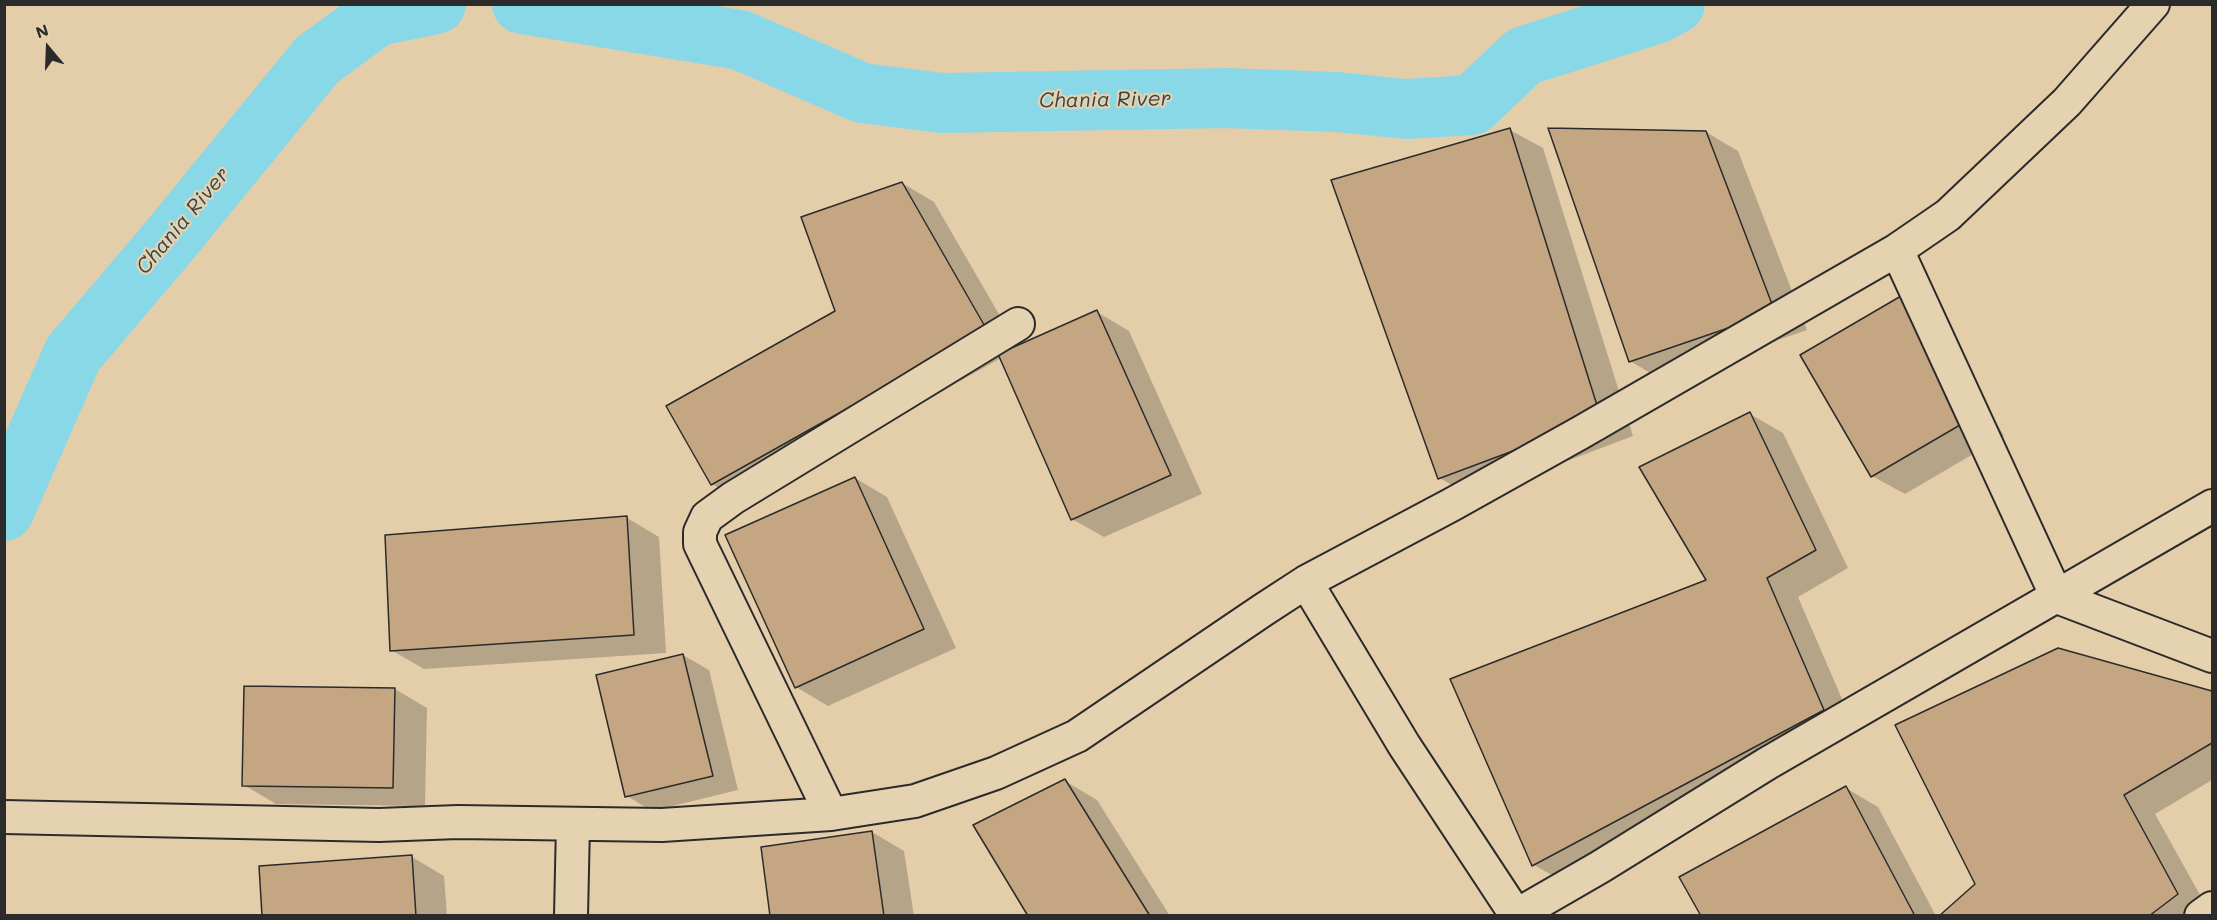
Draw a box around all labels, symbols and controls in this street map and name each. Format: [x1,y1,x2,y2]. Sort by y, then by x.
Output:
north arrow [18,18,78,78]
text: N [33,19,51,42]
water label: Chania River [1039,86,1171,114]
water label: Chania River [131,162,235,280]

